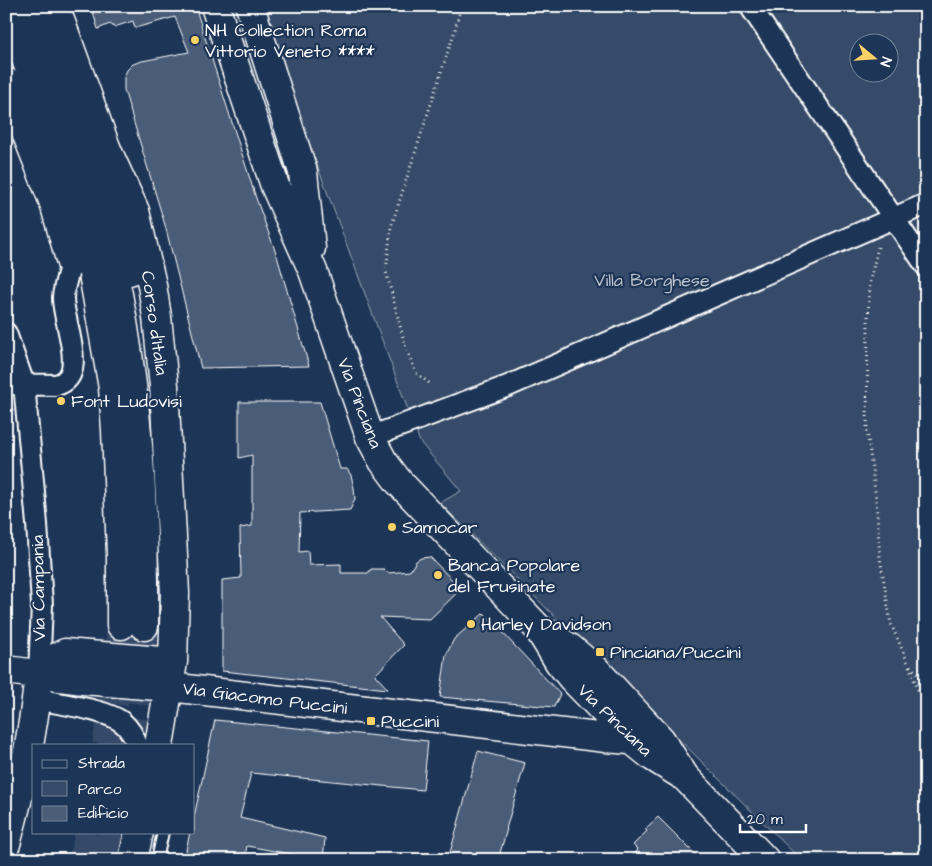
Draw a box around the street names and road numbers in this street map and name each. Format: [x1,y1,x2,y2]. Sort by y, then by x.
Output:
street label: Corso d'Italia [135,269,174,377]
street label: Via Pinciana [331,354,388,452]
street label: Via Campania [25,535,52,641]
street label: Via Giacomo Puccini [181,676,349,721]
street label: Via Pinciana [572,678,658,762]

